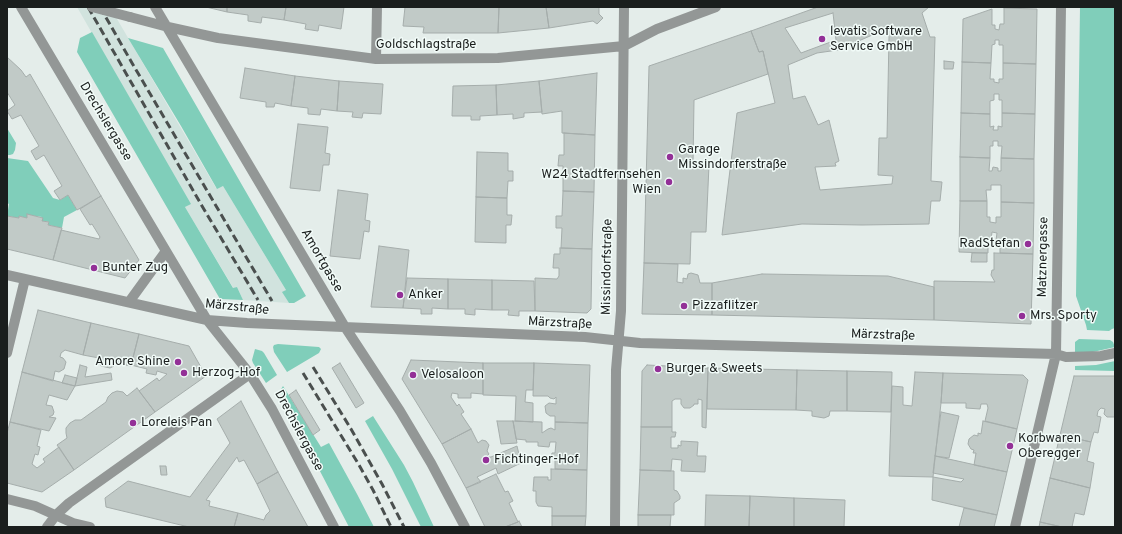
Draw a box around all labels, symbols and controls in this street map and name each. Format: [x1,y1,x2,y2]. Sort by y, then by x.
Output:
place label: levatis Software Service GmbH [830,24,922,55]
marker: levatis Software Service GmbH [817,34,827,44]
street label: Goldschlagstraße [376,37,476,53]
street label: Drechslergasse [75,80,135,164]
place label: Garage Missindorferstraße [678,142,787,173]
marker: Garage Missindorferstraße [665,152,675,162]
place label: W24 Stadtfernsehen Wien [541,167,661,198]
marker: W24 Stadtfernsehen Wien [664,177,674,187]
street label: Matznergasse [1035,216,1053,298]
street label: Missindorfstraße [599,219,617,315]
street label: Amortgasse [297,227,345,295]
place label: RadStefan [959,236,1020,252]
marker: RadStefan [1023,239,1033,249]
place label: Bunter Zug [102,260,168,276]
marker: Bunter Zug [89,263,99,273]
place label: Anker [408,287,443,303]
marker: Anker [395,290,405,300]
street label: Märzstraße [204,297,270,319]
place label: Pizzaflitzer [692,298,758,314]
marker: Pizzaflitzer [679,301,689,311]
place label: Mrs. Sporty [1030,308,1097,324]
marker: Mrs. Sporty [1017,311,1027,321]
street label: Märzstraße [527,315,593,333]
street label: Märzstraße [851,327,915,345]
place label: Amore Shine [95,354,170,370]
marker: Amore Shine [173,357,183,367]
place label: Burger & Sweets [666,361,762,377]
marker: Burger & Sweets [653,364,663,374]
place label: Herzog-Hof [192,365,260,381]
place label: Velosaloon [421,367,484,383]
marker: Herzog-Hof [179,368,189,378]
marker: Velosaloon [408,370,418,380]
street label: Drechslergasse [270,388,326,474]
place label: Loreleis Pan [141,415,212,431]
marker: Loreleis Pan [128,418,138,428]
place label: Korbwaren Oberegger [1018,431,1081,462]
marker: Korbwaren Oberegger [1005,441,1015,451]
place label: Fichtinger-Hof [494,452,579,468]
marker: Fichtinger-Hof [481,455,491,465]

